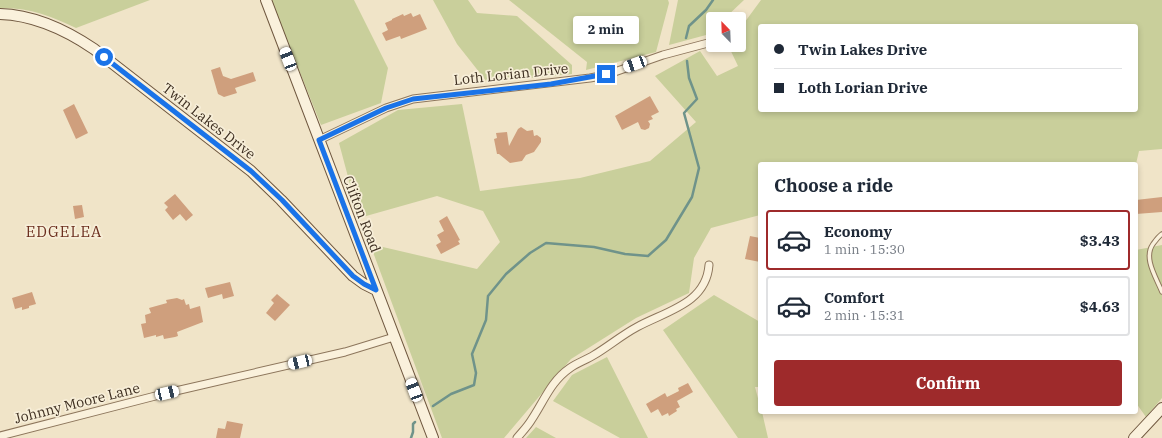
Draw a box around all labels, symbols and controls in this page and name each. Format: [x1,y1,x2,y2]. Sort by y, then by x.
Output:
north arrow [706,12,746,52]
map controls [706,12,746,52]
callout: 2 min [573,16,639,44]
text: 2 min [588,21,624,38]
text: Twin Lakes Drive [798,40,927,59]
car [278,46,298,72]
route start [95,48,113,66]
car [622,54,648,74]
street label: Loth Lorian Drive [453,59,569,89]
route end [597,65,615,83]
text: Loth Lorian Drive [798,78,928,97]
street label: Twin Lakes Drive [159,79,259,163]
street label: Clifton Road [339,173,385,255]
text: Choose a ride [774,174,893,197]
district label: EDGELEA [26,222,102,241]
icon: car [776,222,812,258]
text: Economy [824,222,892,241]
text: $3.43 [1080,231,1120,250]
text: 1 min · 15:30 [824,241,905,258]
icon: car [776,288,812,324]
text: Comfort [824,288,884,307]
text: $4.63 [1080,297,1120,316]
text: 2 min · 15:31 [824,307,905,324]
car [287,353,313,371]
button: Confirm [774,360,1122,406]
car [404,377,424,403]
street label: Johnny Moore Lane [12,379,142,427]
car [154,384,180,402]

